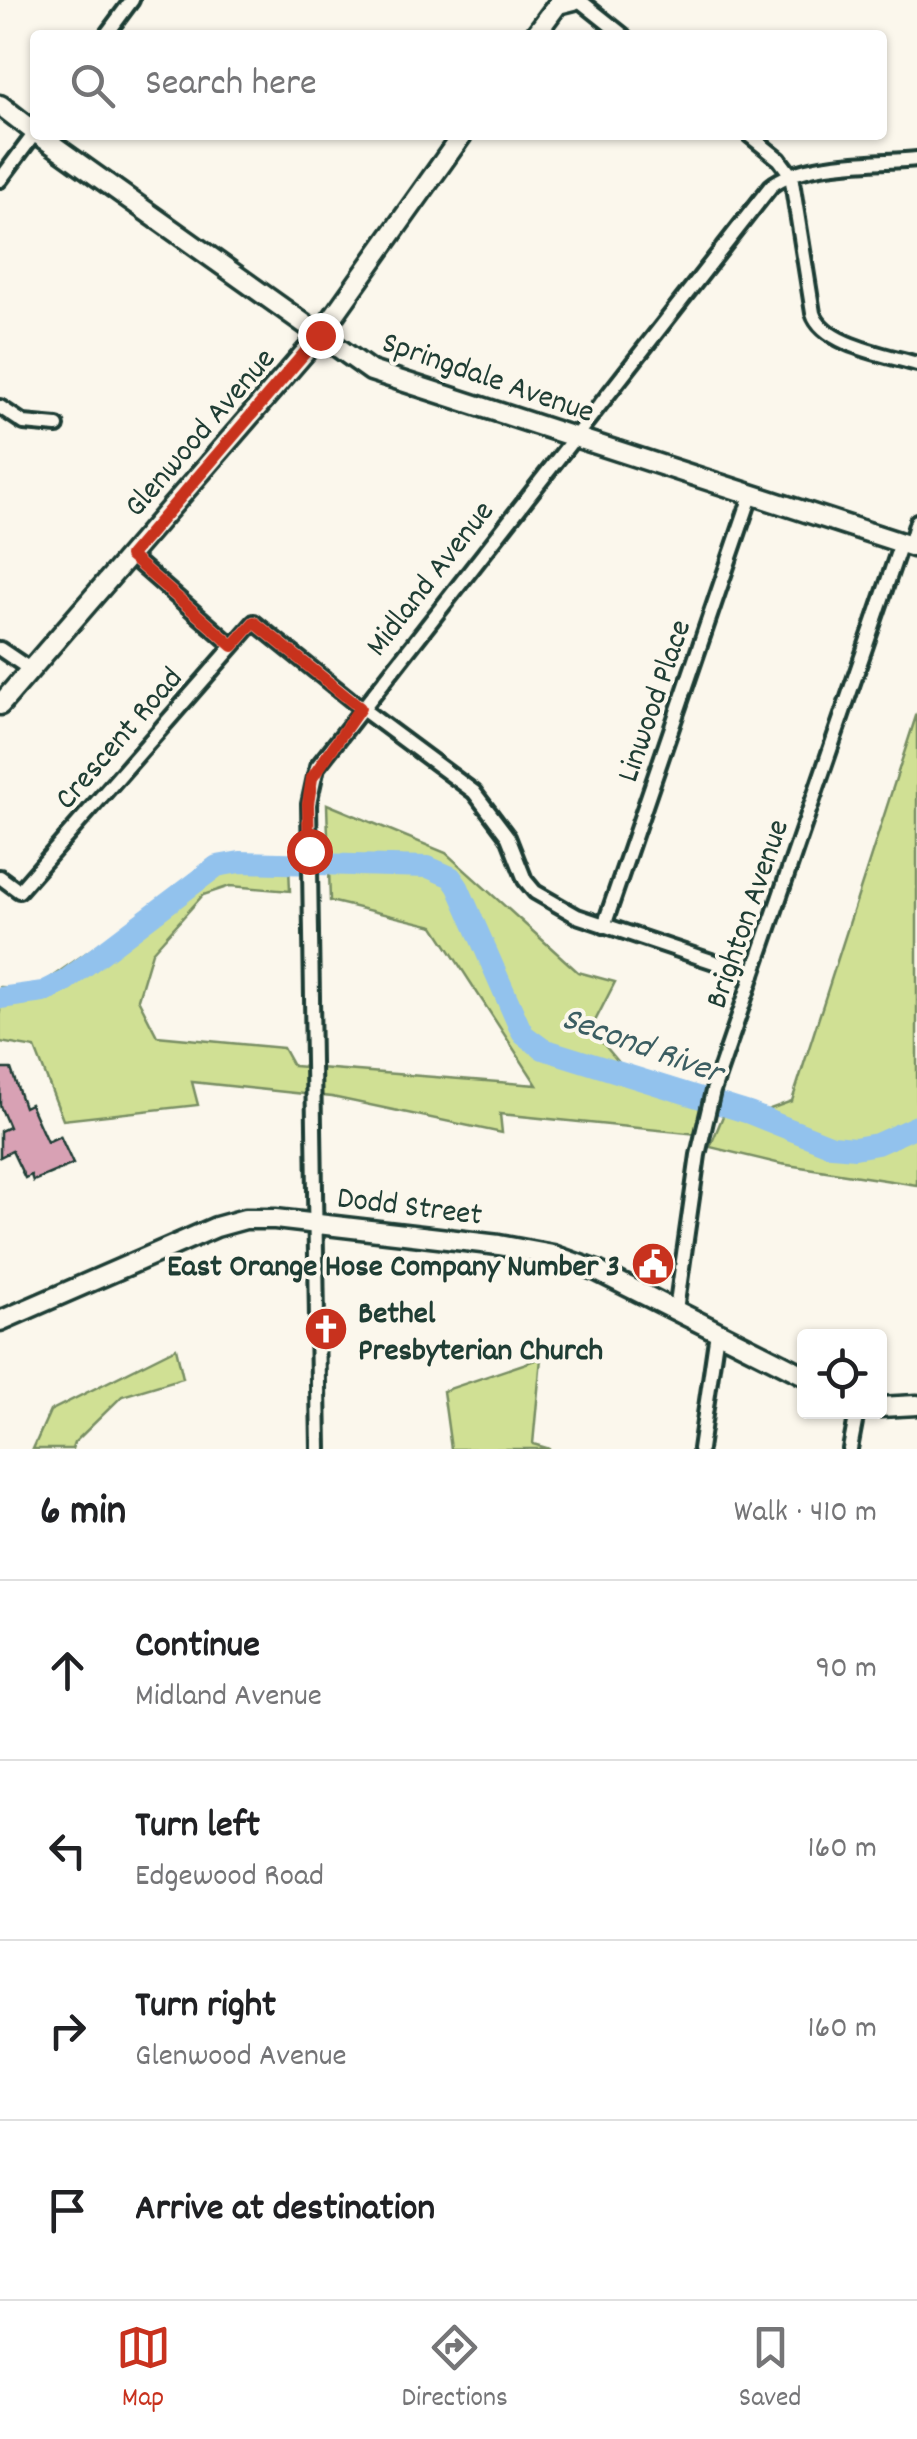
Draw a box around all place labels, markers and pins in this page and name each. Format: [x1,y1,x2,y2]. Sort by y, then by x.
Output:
public building icon: East Orange Hose Company Number 3 [630,1241,676,1287]
place label: East Orange Hose Company Number 3 [167,1246,620,1292]
place label: Bethel Presbyterian Church [358,1293,603,1376]
church icon: Bethel Presbyterian Church [303,1306,349,1352]

